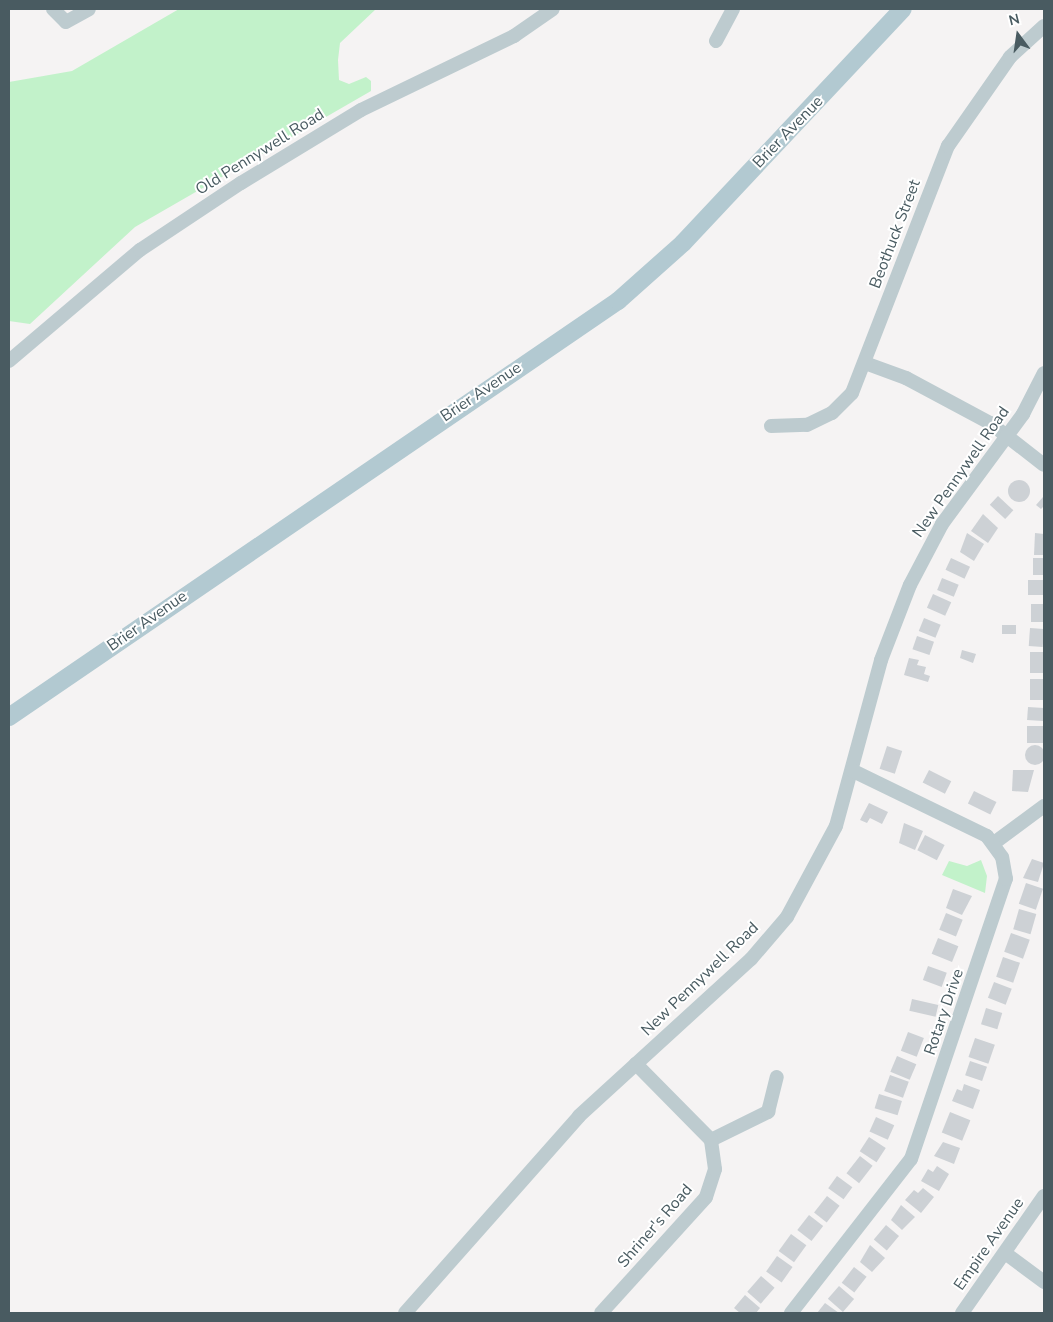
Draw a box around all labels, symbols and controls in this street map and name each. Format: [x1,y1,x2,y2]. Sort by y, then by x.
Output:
text: N [1007,9,1022,30]
north arrow [993,10,1043,60]
street label: Brier Avenue [749,92,827,172]
street label: Old Pennywell Road [192,105,328,199]
street label: Beothuck Street [865,177,925,291]
street label: Brier Avenue [437,358,525,426]
street label: New Pennywell Road [909,403,1013,541]
street label: Brier Avenue [103,586,191,656]
street label: New Pennywell Road [637,918,763,1040]
street label: Rotary Drive [920,966,968,1058]
street label: Shriner's Road [614,1180,696,1272]
street label: Empire Avenue [950,1194,1028,1294]

